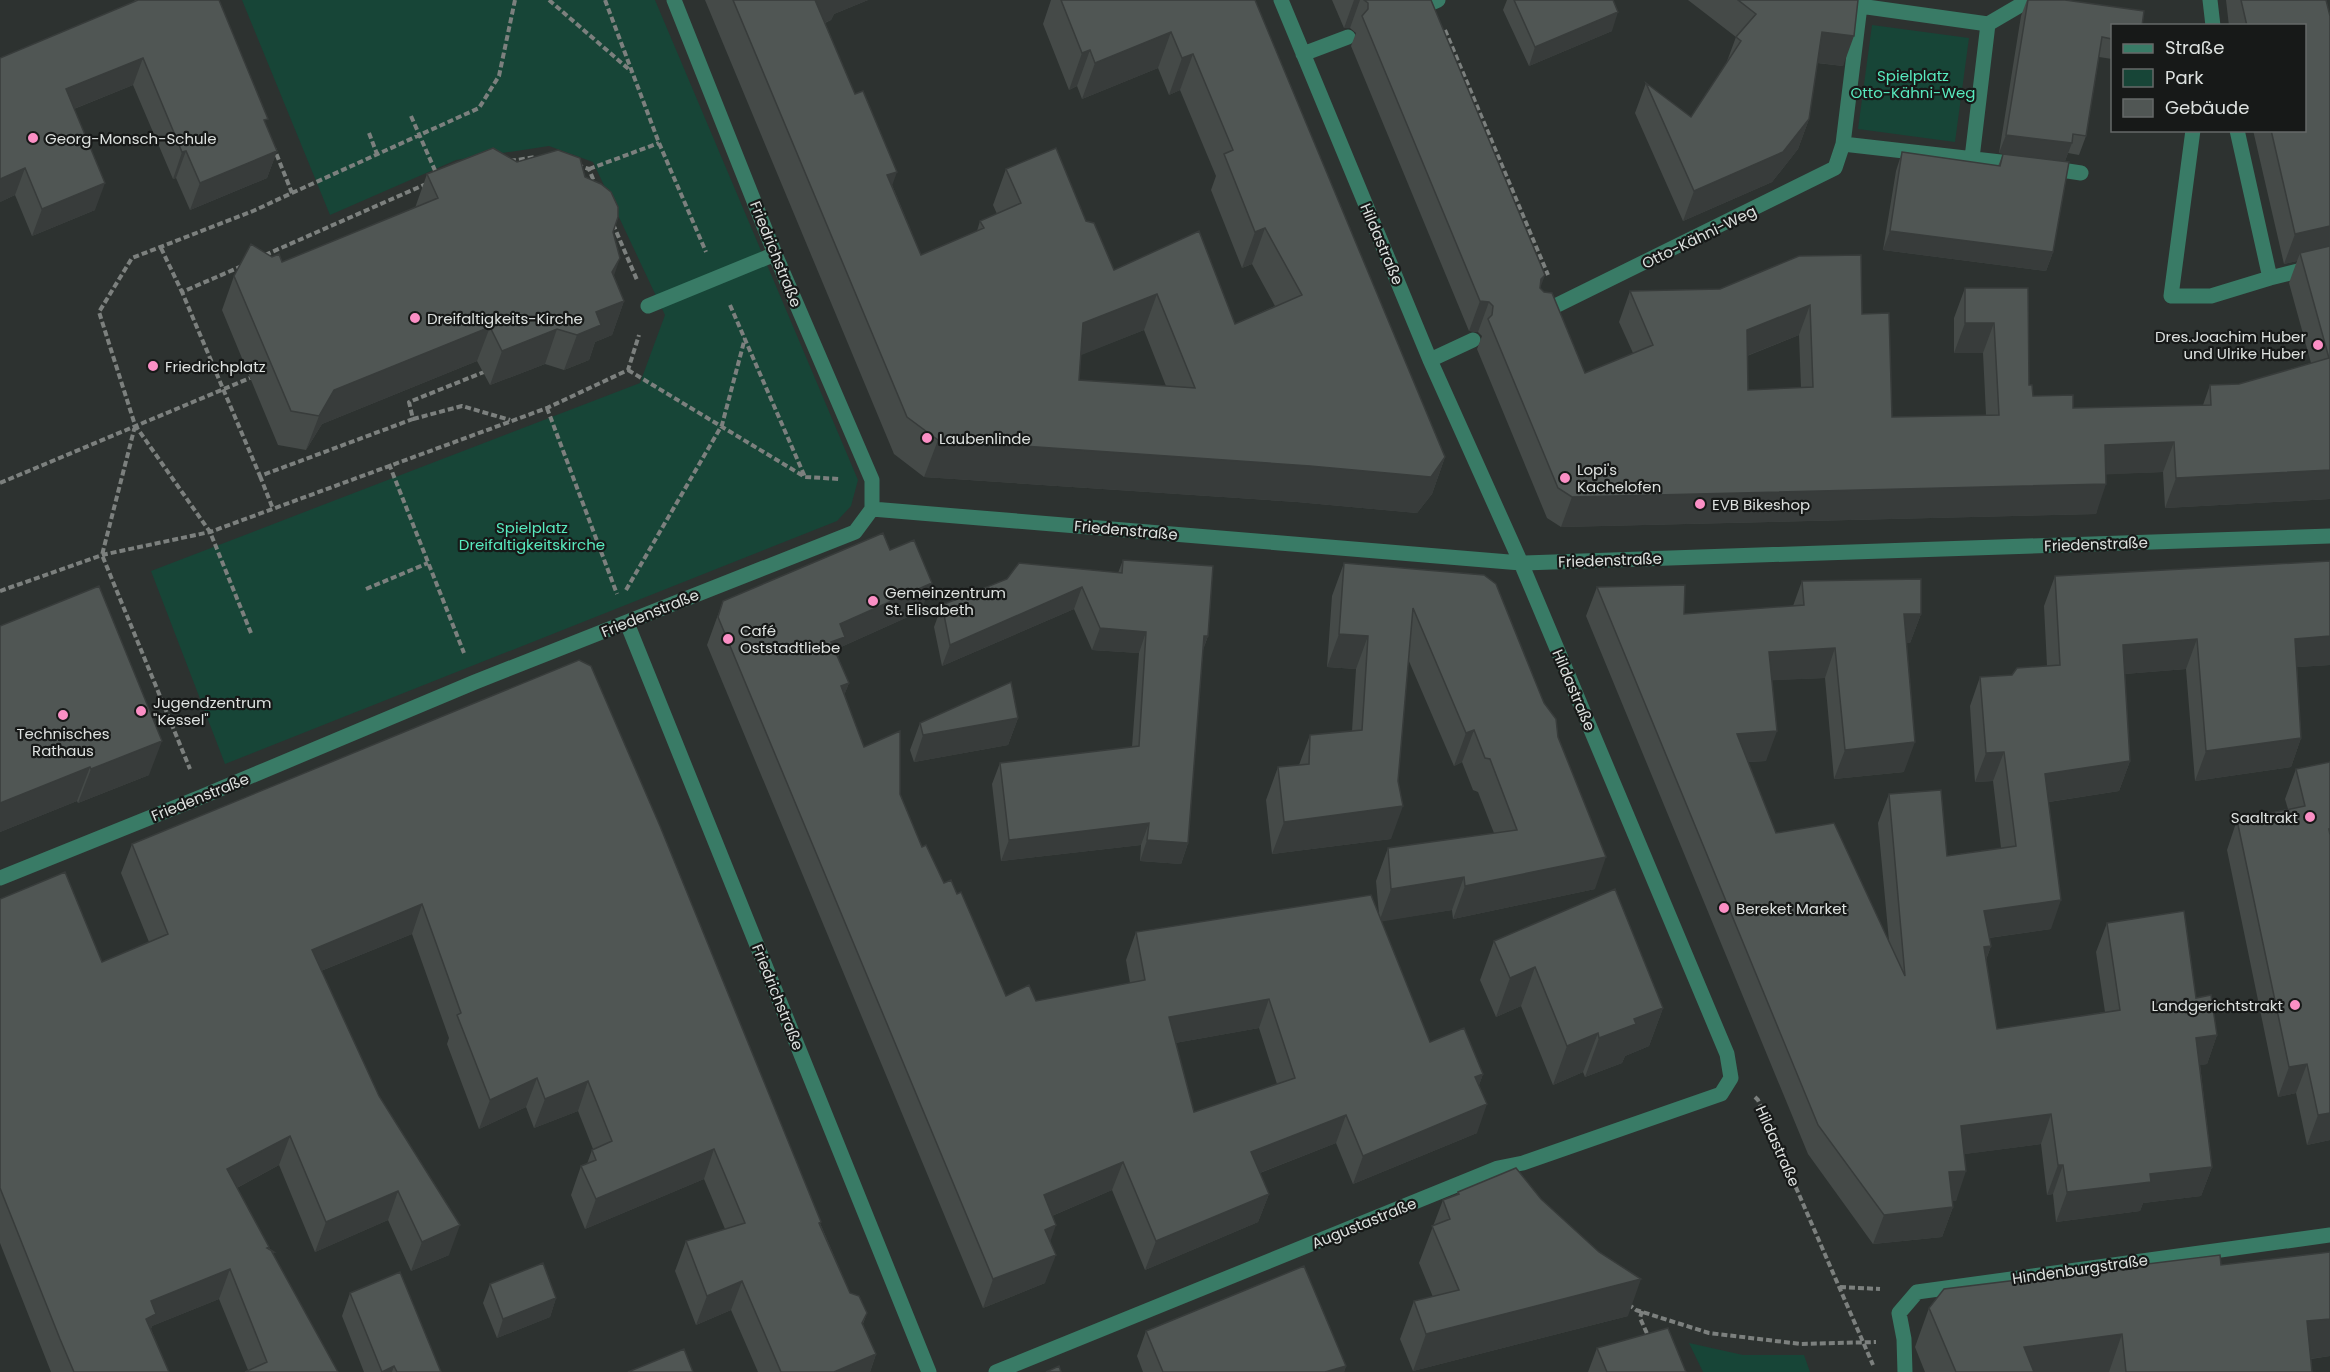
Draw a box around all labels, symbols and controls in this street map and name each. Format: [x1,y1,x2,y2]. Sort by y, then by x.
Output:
legend [2111,24,2306,132]
text: Straße [2165,35,2224,60]
park label: Spielplatz Otto-Kähni-Weg [1851,65,1975,103]
text: Park [2165,65,2204,90]
text: Gebäude [2165,95,2249,120]
place label: Georg-Monsch-Schule [45,128,217,149]
marker: Georg-Monsch-Schule [26,131,40,145]
street label: Friedrichstraße [745,198,807,310]
street label: Hildastraße [1355,200,1409,288]
street label: Otto-Kähni-Weg [1638,200,1760,274]
place label: Dreifaltigkeits-Kirche [427,308,583,329]
marker: Dreifaltigkeits-Kirche [408,311,422,325]
place label: Dres.Joachim Huber und Ulrike Huber [2155,326,2306,364]
marker: Dres.Joachim Huber und Ulrike Huber [2311,338,2325,352]
place label: Friedrichplatz [165,356,266,377]
marker: Friedrichplatz [146,359,160,373]
place label: Laubenlinde [939,428,1031,449]
marker: Laubenlinde [920,431,934,445]
place label: Lopi's Kachelofen [1577,459,1661,497]
marker: Lopi's Kachelofen [1558,471,1572,485]
place label: EVB Bikeshop [1712,494,1810,515]
marker: EVB Bikeshop [1693,497,1707,511]
street label: Friedenstraße [1073,515,1179,545]
park label: Spielplatz Dreifaltigkeitskirche [459,517,605,555]
street label: Friedenstraße [2044,532,2148,556]
street label: Friedenstraße [1558,548,1662,572]
place label: Gemeinzentrum St. Elisabeth [885,582,1006,620]
street label: Friedenstraße [598,584,702,642]
marker: Gemeinzentrum St. Elisabeth [866,594,880,608]
place label: Café Oststadtliebe [740,620,840,658]
marker: Café Oststadtliebe [721,632,735,646]
street label: Hildastraße [1547,646,1601,734]
place label: Jugendzentrum "Kessel" [153,692,272,730]
marker: Jugendzentrum "Kessel" [134,704,148,718]
marker: Technisches Rathaus [56,708,70,722]
place label: Technisches Rathaus [16,723,110,761]
street label: Friedenstraße [148,768,252,826]
place label: Saaltrakt [2231,807,2298,828]
marker: Saaltrakt [2303,810,2317,824]
place label: Bereket Market [1736,898,1847,919]
marker: Bereket Market [1717,901,1731,915]
street label: Friedrichstraße [747,941,809,1053]
place label: Landgerichtstrakt [2152,995,2283,1016]
marker: Landgerichtstrakt [2288,998,2302,1012]
street label: Hildastraße [1751,1102,1805,1190]
street label: Augustastraße [1308,1192,1420,1254]
street label: Hindenburgstraße [2011,1249,2149,1289]

